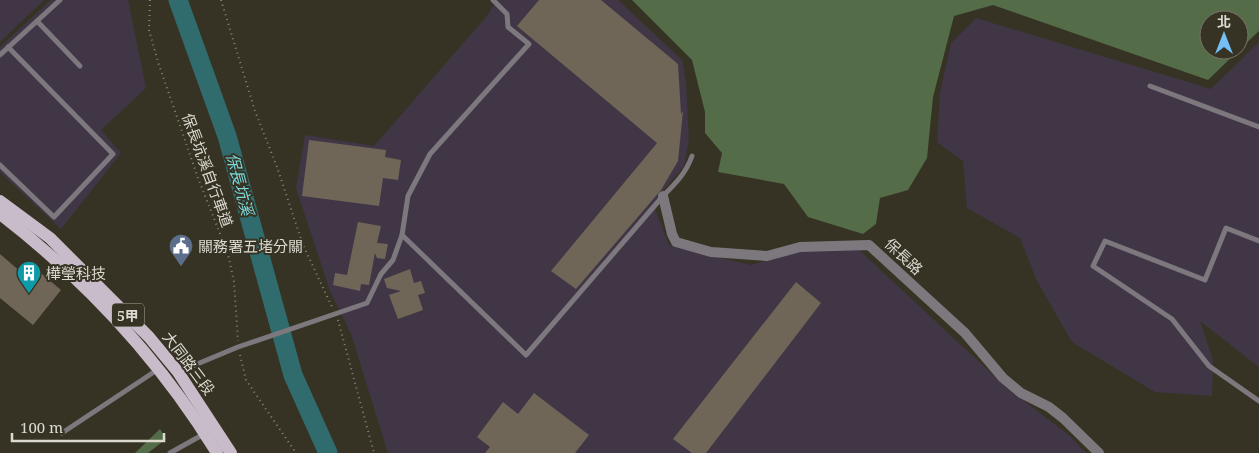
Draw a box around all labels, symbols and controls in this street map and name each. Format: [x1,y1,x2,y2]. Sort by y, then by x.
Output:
north arrow [1199,10,1249,60]
text: 北 [1217,12,1231,31]
street label: 保長坑溪自行車道 [178,110,238,230]
water label: 保長坑溪 [221,150,259,220]
public building icon: 關務署五堵分關 [168,233,194,267]
street label: 保長路 [881,233,927,279]
place label: 關務署五堵分關 [198,236,303,256]
building icon: 樺瑩科技 [16,260,42,294]
place label: 樺瑩科技 [46,263,106,283]
road number: 5甲 [112,304,144,326]
street label: 大同路三段 [158,327,220,399]
scale bar [12,410,165,442]
text: 100 m [20,417,63,437]

